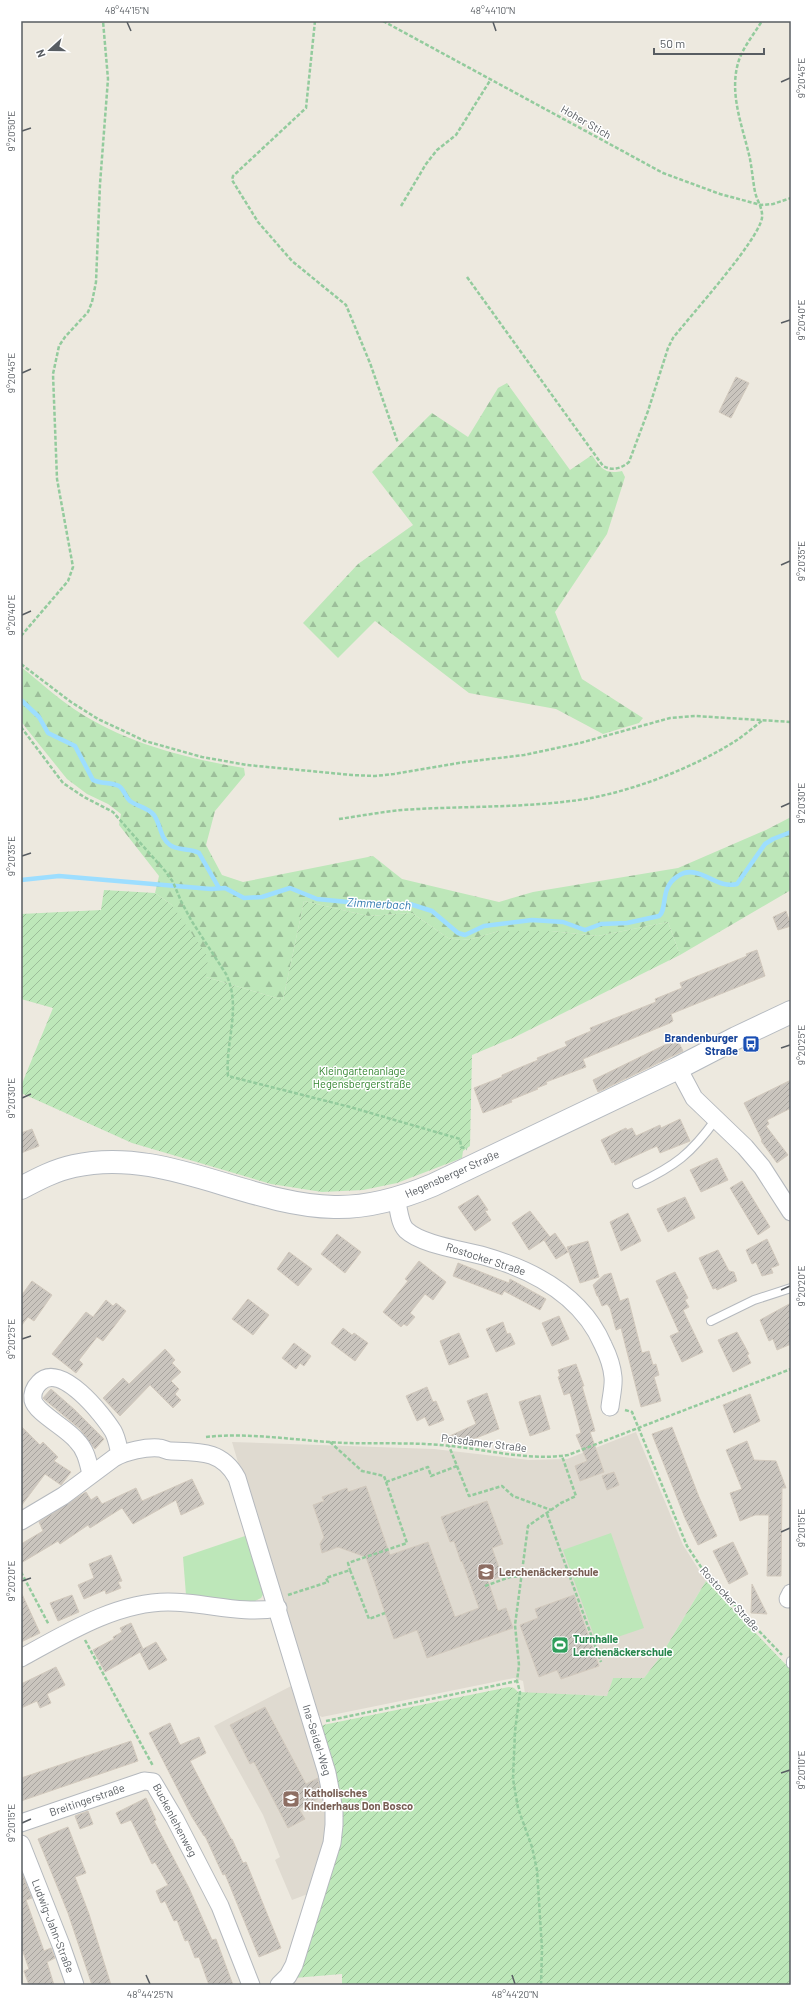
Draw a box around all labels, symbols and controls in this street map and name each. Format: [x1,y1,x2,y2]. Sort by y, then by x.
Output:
text: 48°44'15"N [105,4,149,16]
text: 48°44'10"N [470,4,516,16]
north arrow [30,30,70,70]
scale bar [654,30,764,56]
text: 50 m [660,36,685,50]
text: N [33,48,48,60]
text: 9°20'45"E [795,58,807,98]
street label: Hoher Stich [559,102,614,141]
text: 9°20'50"E [5,111,17,151]
text: 9°20'40"E [795,299,807,341]
text: 9°20'45"E [5,353,17,393]
text: 9°20'35"E [795,541,807,581]
text: 9°20'40"E [5,594,17,636]
text: 9°20'30"E [795,783,807,823]
text: 9°20'35"E [5,836,17,876]
water label: Zimmerbach [347,894,411,912]
text: 9°20'25"E [795,1025,807,1065]
place label: Brandenburger Straße [664,1031,739,1057]
bus stop icon: Brandenburger Straße [741,1034,761,1054]
park label: Kleingartenanlage Hegensbergerstraße [313,1064,411,1090]
text: 9°20'30"E [5,1078,17,1118]
street label: Hegensberger Straße [403,1147,501,1200]
street label: Rostocker Straße [445,1240,528,1278]
text: 9°20'20"E [795,1265,807,1307]
text: 9°20'25"E [5,1319,17,1359]
street label: Potsdamer Straße [440,1431,528,1454]
text: 9°20'15"E [795,1509,807,1547]
text: 9°20'20"E [5,1560,17,1602]
school or university icon: Lerchenäckerschule [476,1562,496,1582]
street label: Rostocker Straße [698,1564,763,1634]
place label: Lerchenäckerschule [499,1565,599,1578]
place label: Turnhalle Lerchenäckerschule [573,1632,673,1658]
sports icon: Turnhalle Lerchenäckerschule [550,1635,570,1655]
street label: Ina-Seidel-Weg [301,1703,334,1777]
text: 9°20'10"E [795,1750,807,1790]
street label: Breitingerstraße [47,1781,126,1819]
street label: Buckenlehenweg [151,1781,200,1859]
place label: Katholisches Kinderhaus Don Bosco [304,1786,413,1812]
school or university icon: Katholisches Kinderhaus Don Bosco [281,1789,301,1809]
text: 9°20'15"E [5,1804,17,1842]
street label: Ludwig-Jahn-Straße [30,1877,77,1975]
text: 48°44'25"N [127,1988,173,2000]
text: 48°44'20"N [491,1988,539,2000]

